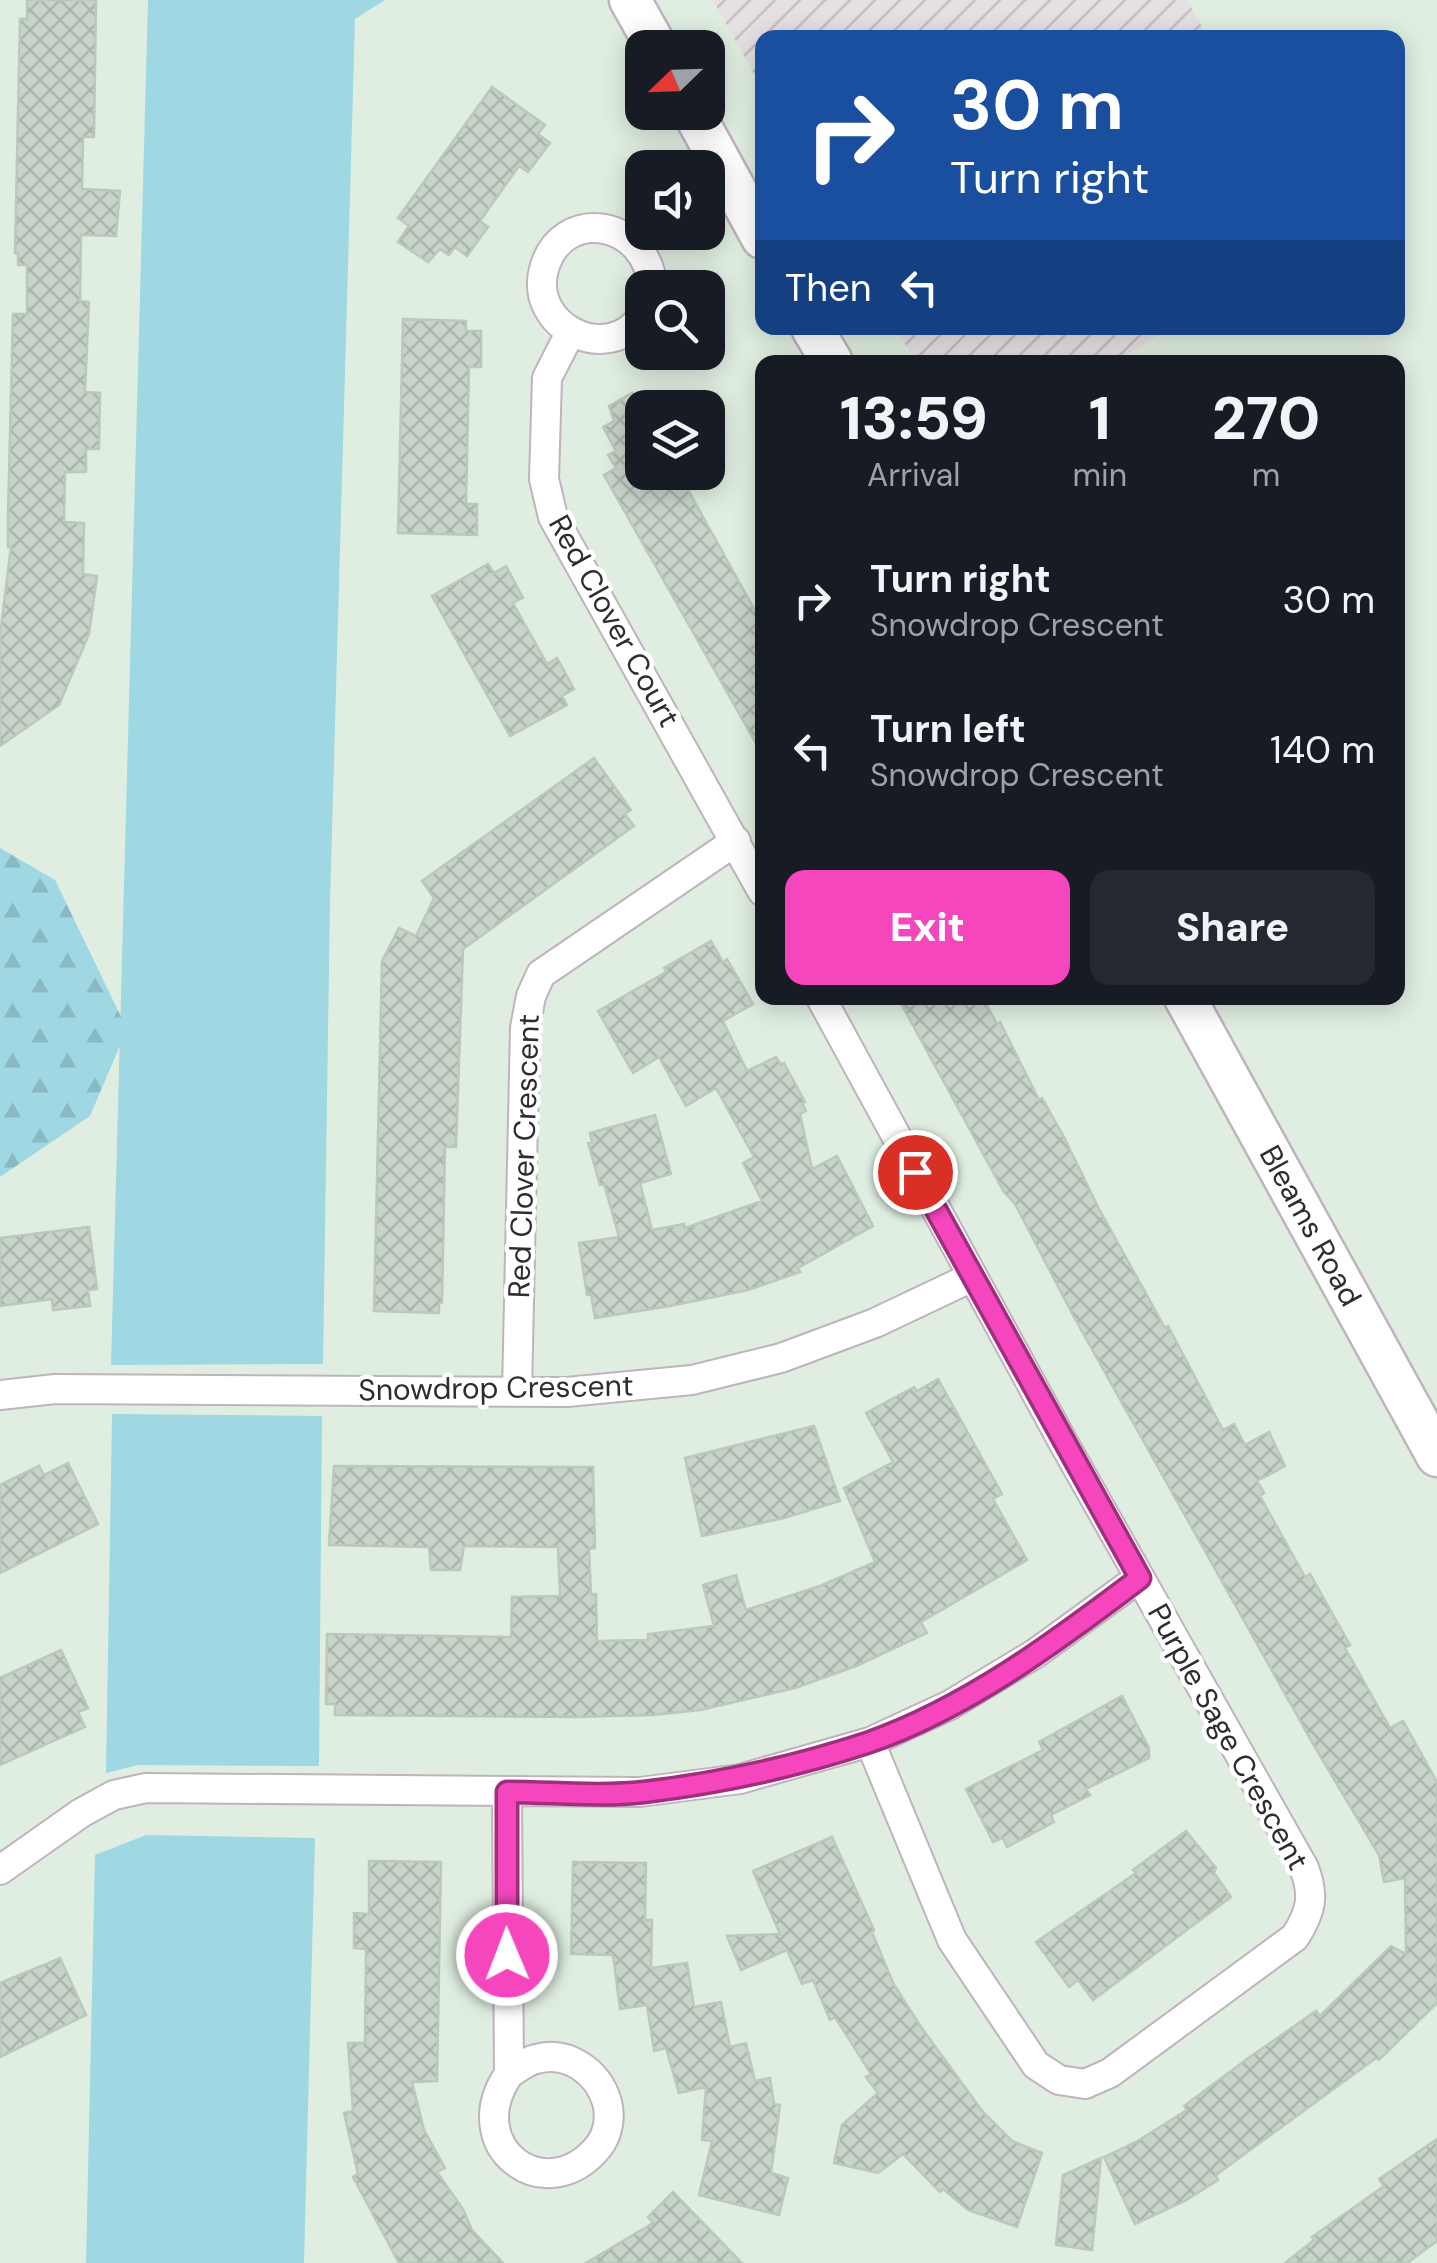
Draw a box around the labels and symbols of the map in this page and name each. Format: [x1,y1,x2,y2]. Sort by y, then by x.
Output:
north arrow [625,30,725,130]
street label: Red Clover Court [540,508,689,734]
street label: Red Clover Crescent [499,1013,548,1299]
pin [873,1130,958,1215]
street label: Bleams Road [1251,1138,1371,1313]
street label: Snowdrop Crescent [358,1366,634,1409]
street label: Purple Sage Crescent [1139,1597,1318,1877]
position arrow [455,1903,559,2007]

